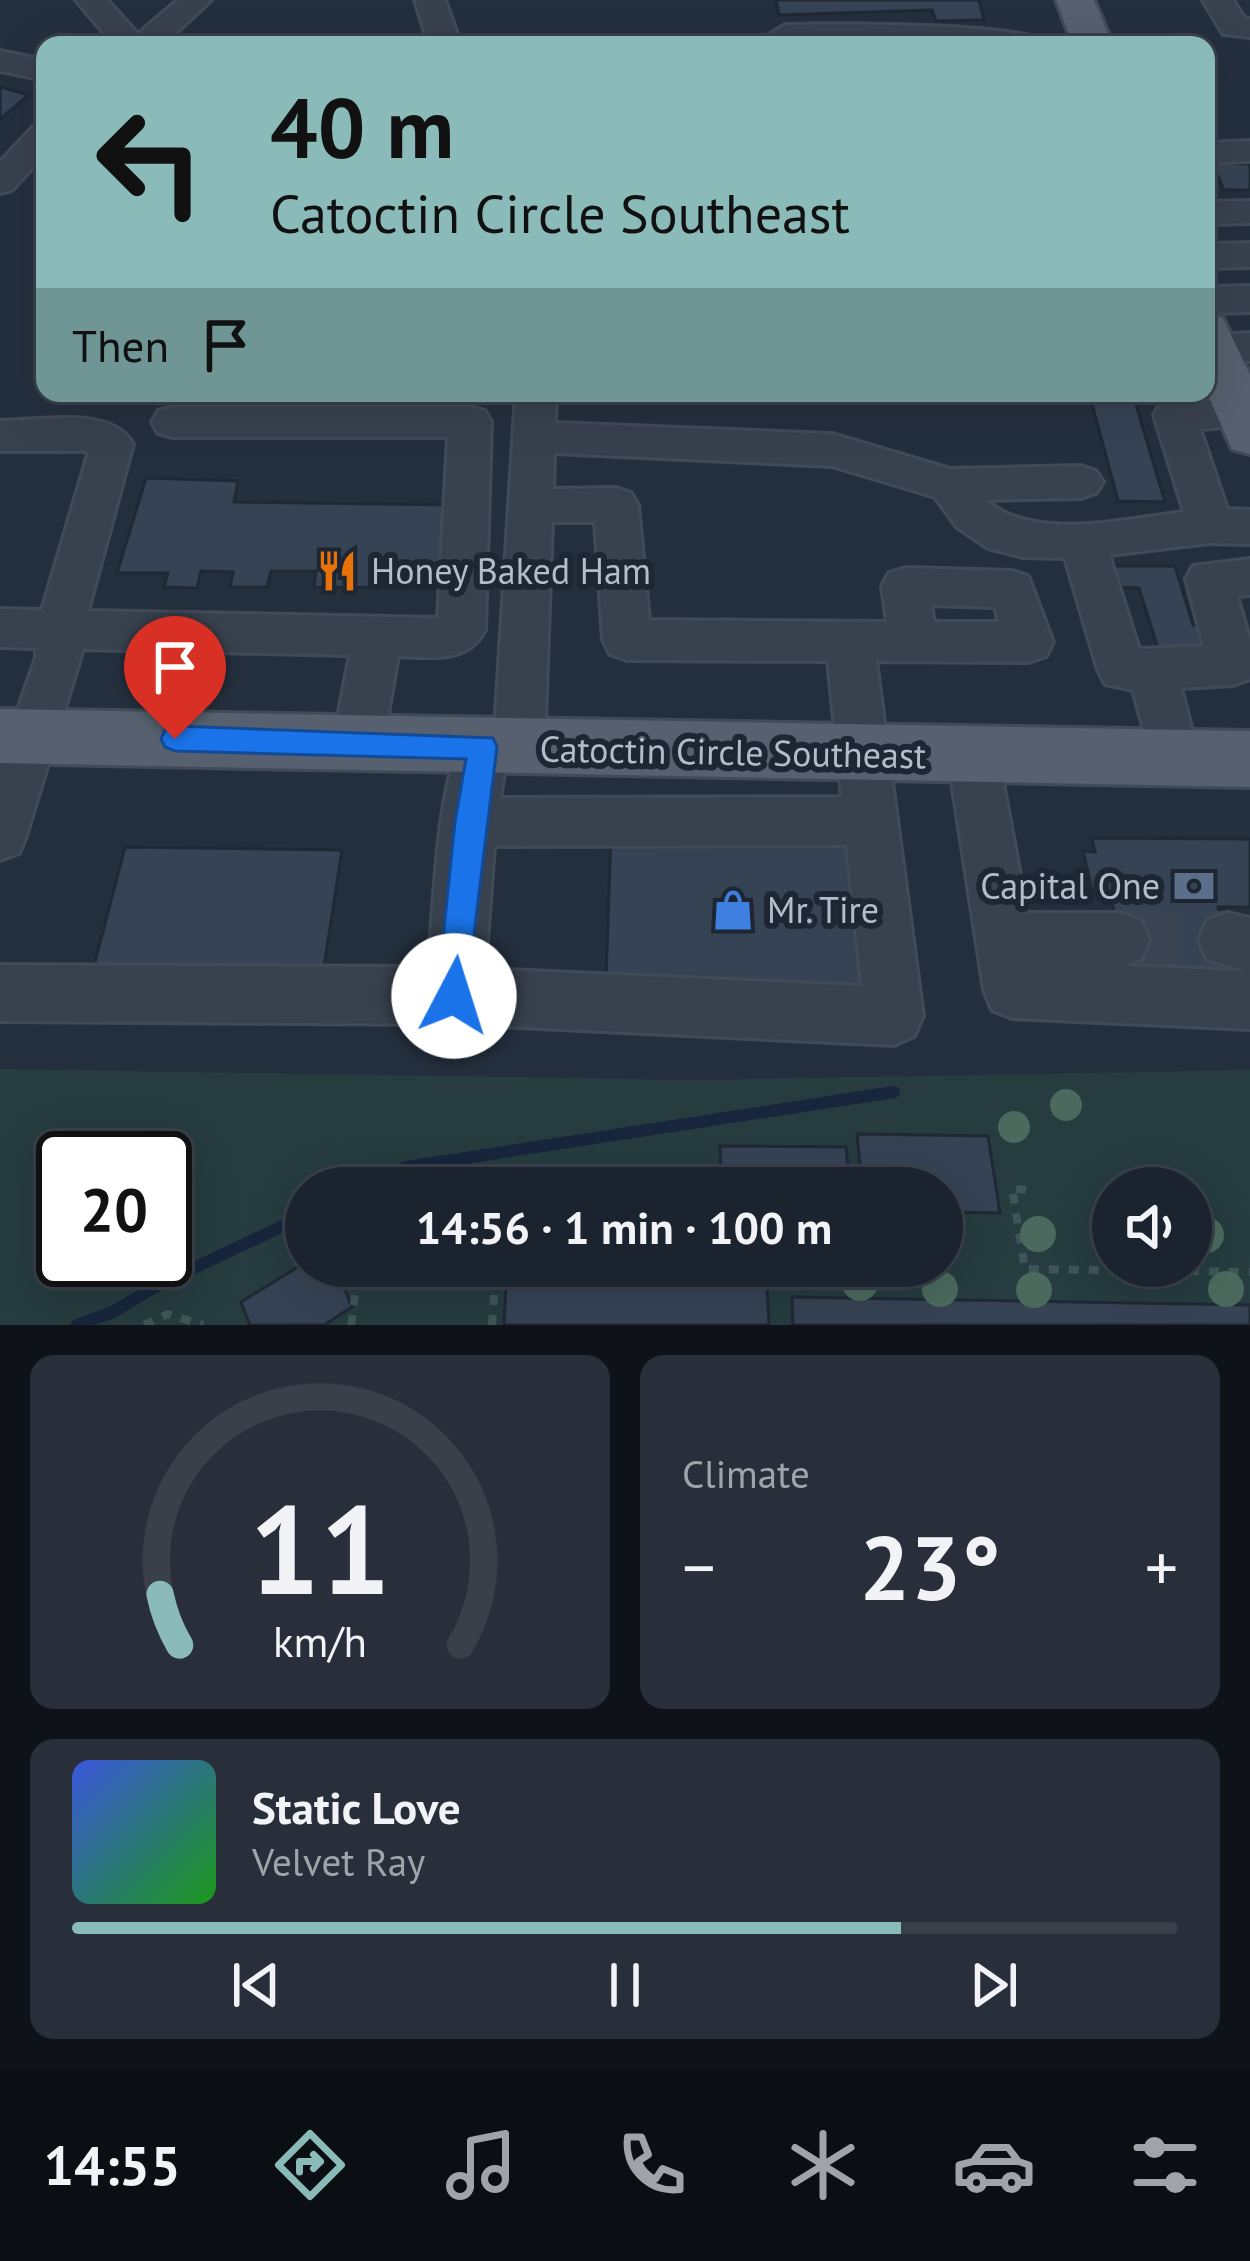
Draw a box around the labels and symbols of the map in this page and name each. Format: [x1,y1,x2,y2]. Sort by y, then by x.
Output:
place label: Honey Baked Ham [371,547,651,594]
restaurant icon: Honey Baked Ham [314,548,360,594]
pin [124,616,226,739]
street label: Catoctin Circle Southeast [539,725,927,778]
place label: Capital One [980,862,1160,909]
bank icon: Capital One [1171,863,1217,909]
place label: Mr. Tire [767,886,879,933]
shop icon: Mr. Tire [710,887,756,933]
position arrow [391,933,517,1059]
speed limit sign: 20 [36,1131,192,1287]

